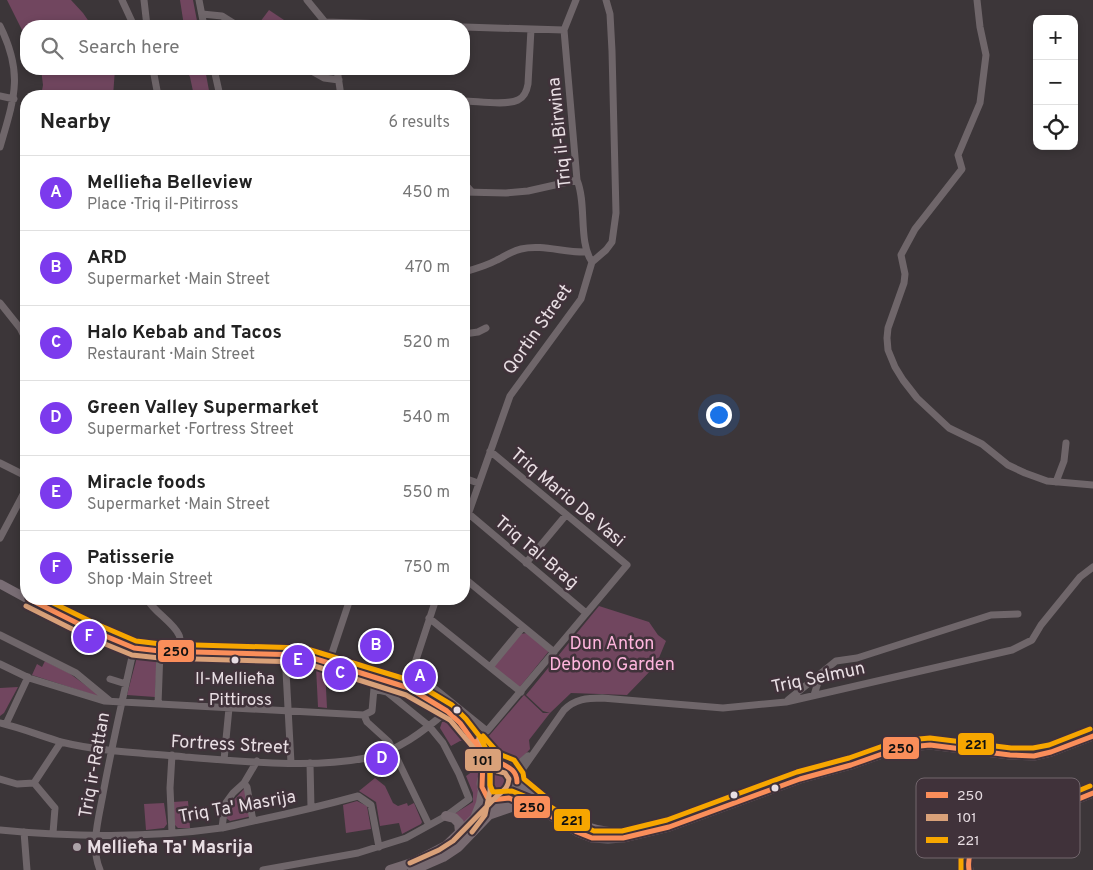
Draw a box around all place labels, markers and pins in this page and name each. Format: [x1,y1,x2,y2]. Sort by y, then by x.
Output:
pin: F [73,618,105,656]
pin: B [360,627,392,665]
pin: E [282,642,314,680]
marker: Il-Mellieħa - Pittiross [230,655,240,665]
pin: C [324,655,356,693]
pin: A [404,658,436,696]
place label: Il-Mellieħa - Pittiross [195,669,275,712]
unlabelled marker [452,705,462,715]
pin: D [366,740,398,778]
unlabelled marker [770,783,780,793]
unlabelled marker [729,790,739,800]
place label: Mellieħa Ta' Masrija [87,837,253,860]
marker: Mellieħa Ta' Masrija [71,841,83,853]

